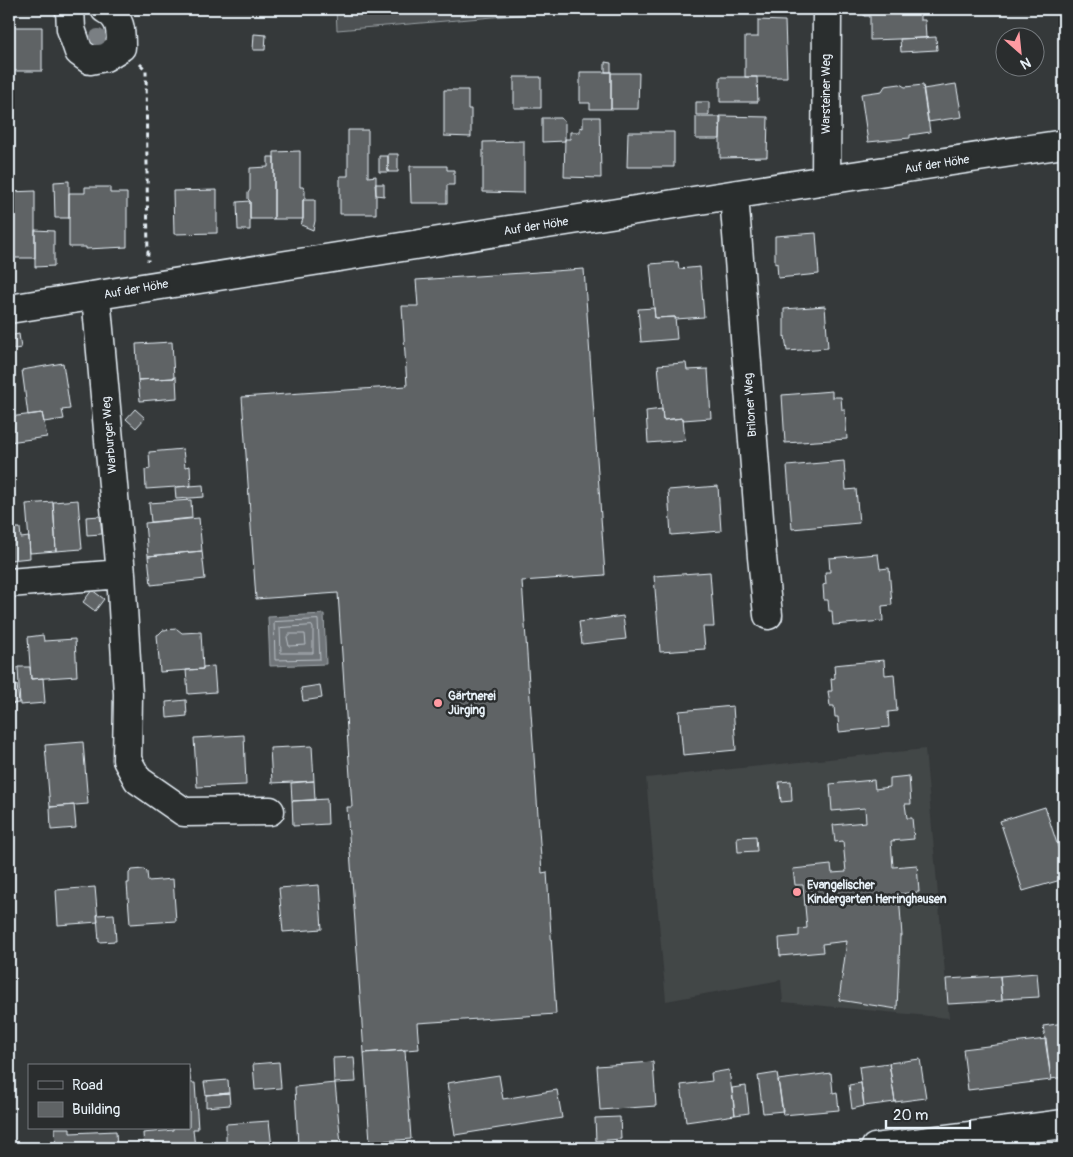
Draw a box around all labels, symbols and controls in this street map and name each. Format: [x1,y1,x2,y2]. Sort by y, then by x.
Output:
north arrow [996,28,1046,78]
text: N [1018,53,1034,73]
street label: Warsteiner Weg [819,54,834,134]
street label: Auf der Höhe [904,152,971,177]
street label: Auf der Höhe [503,214,570,239]
street label: Auf der Höhe [103,276,170,303]
street label: Briloner Weg [741,372,760,438]
street label: Warburger Weg [99,396,120,474]
place label: Gärtnerei Jürging [448,689,496,718]
marker: Gärtnerei Jürging [432,697,444,709]
place label: Evangelischer Kindergarten Herringhausen [807,878,947,907]
marker: Evangelischer Kindergarten Herringhausen [791,886,803,898]
legend [28,1064,190,1130]
text: Road [72,1076,103,1095]
scale bar [886,1097,969,1129]
text: Building [72,1100,120,1119]
text: 20 m [893,1106,928,1125]

